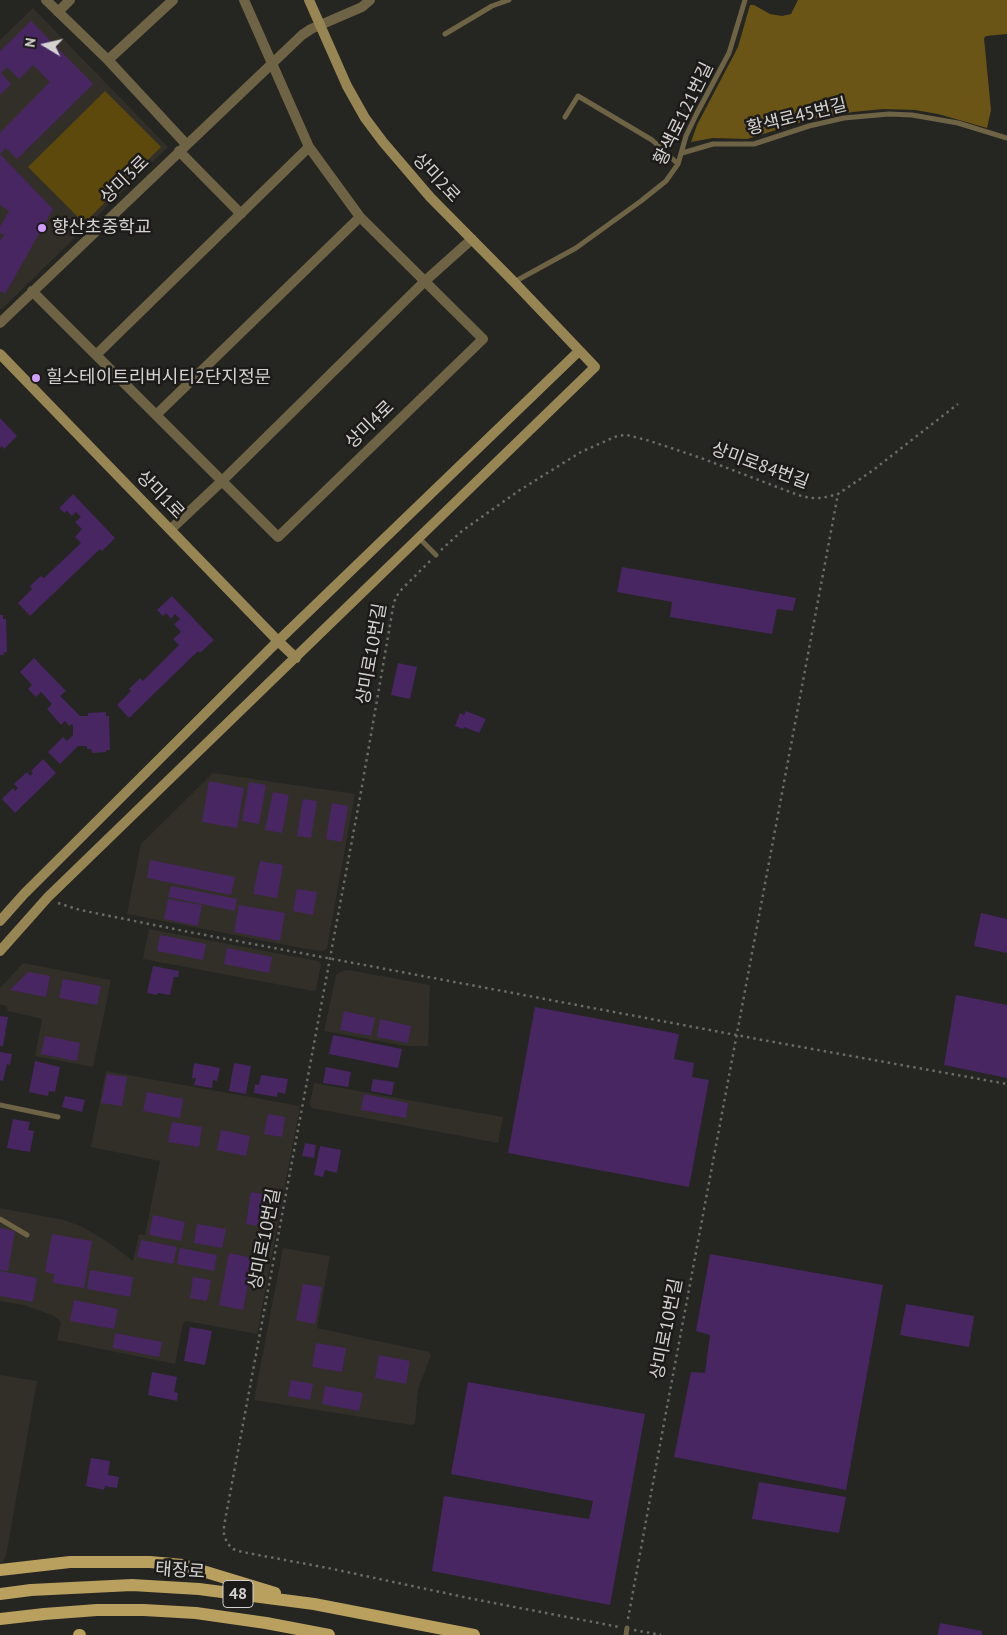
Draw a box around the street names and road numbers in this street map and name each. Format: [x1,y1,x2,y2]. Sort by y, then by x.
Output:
street label: 황색로121번길 [650,59,718,169]
street label: 황색로45번길 [745,94,849,140]
street label: 상미2로 [408,149,464,207]
street label: 상미3로 [96,152,154,208]
street label: 상미4로 [341,397,399,453]
street label: 상미로84번길 [708,438,812,494]
street label: 상미1로 [132,466,188,524]
street label: 상미로10번길 [352,602,392,706]
street label: 상미로10번길 [245,1187,285,1291]
street label: 상미로10번길 [647,1277,687,1381]
street label: 태장로 [154,1558,206,1584]
road number: 48 [223,1580,253,1608]

